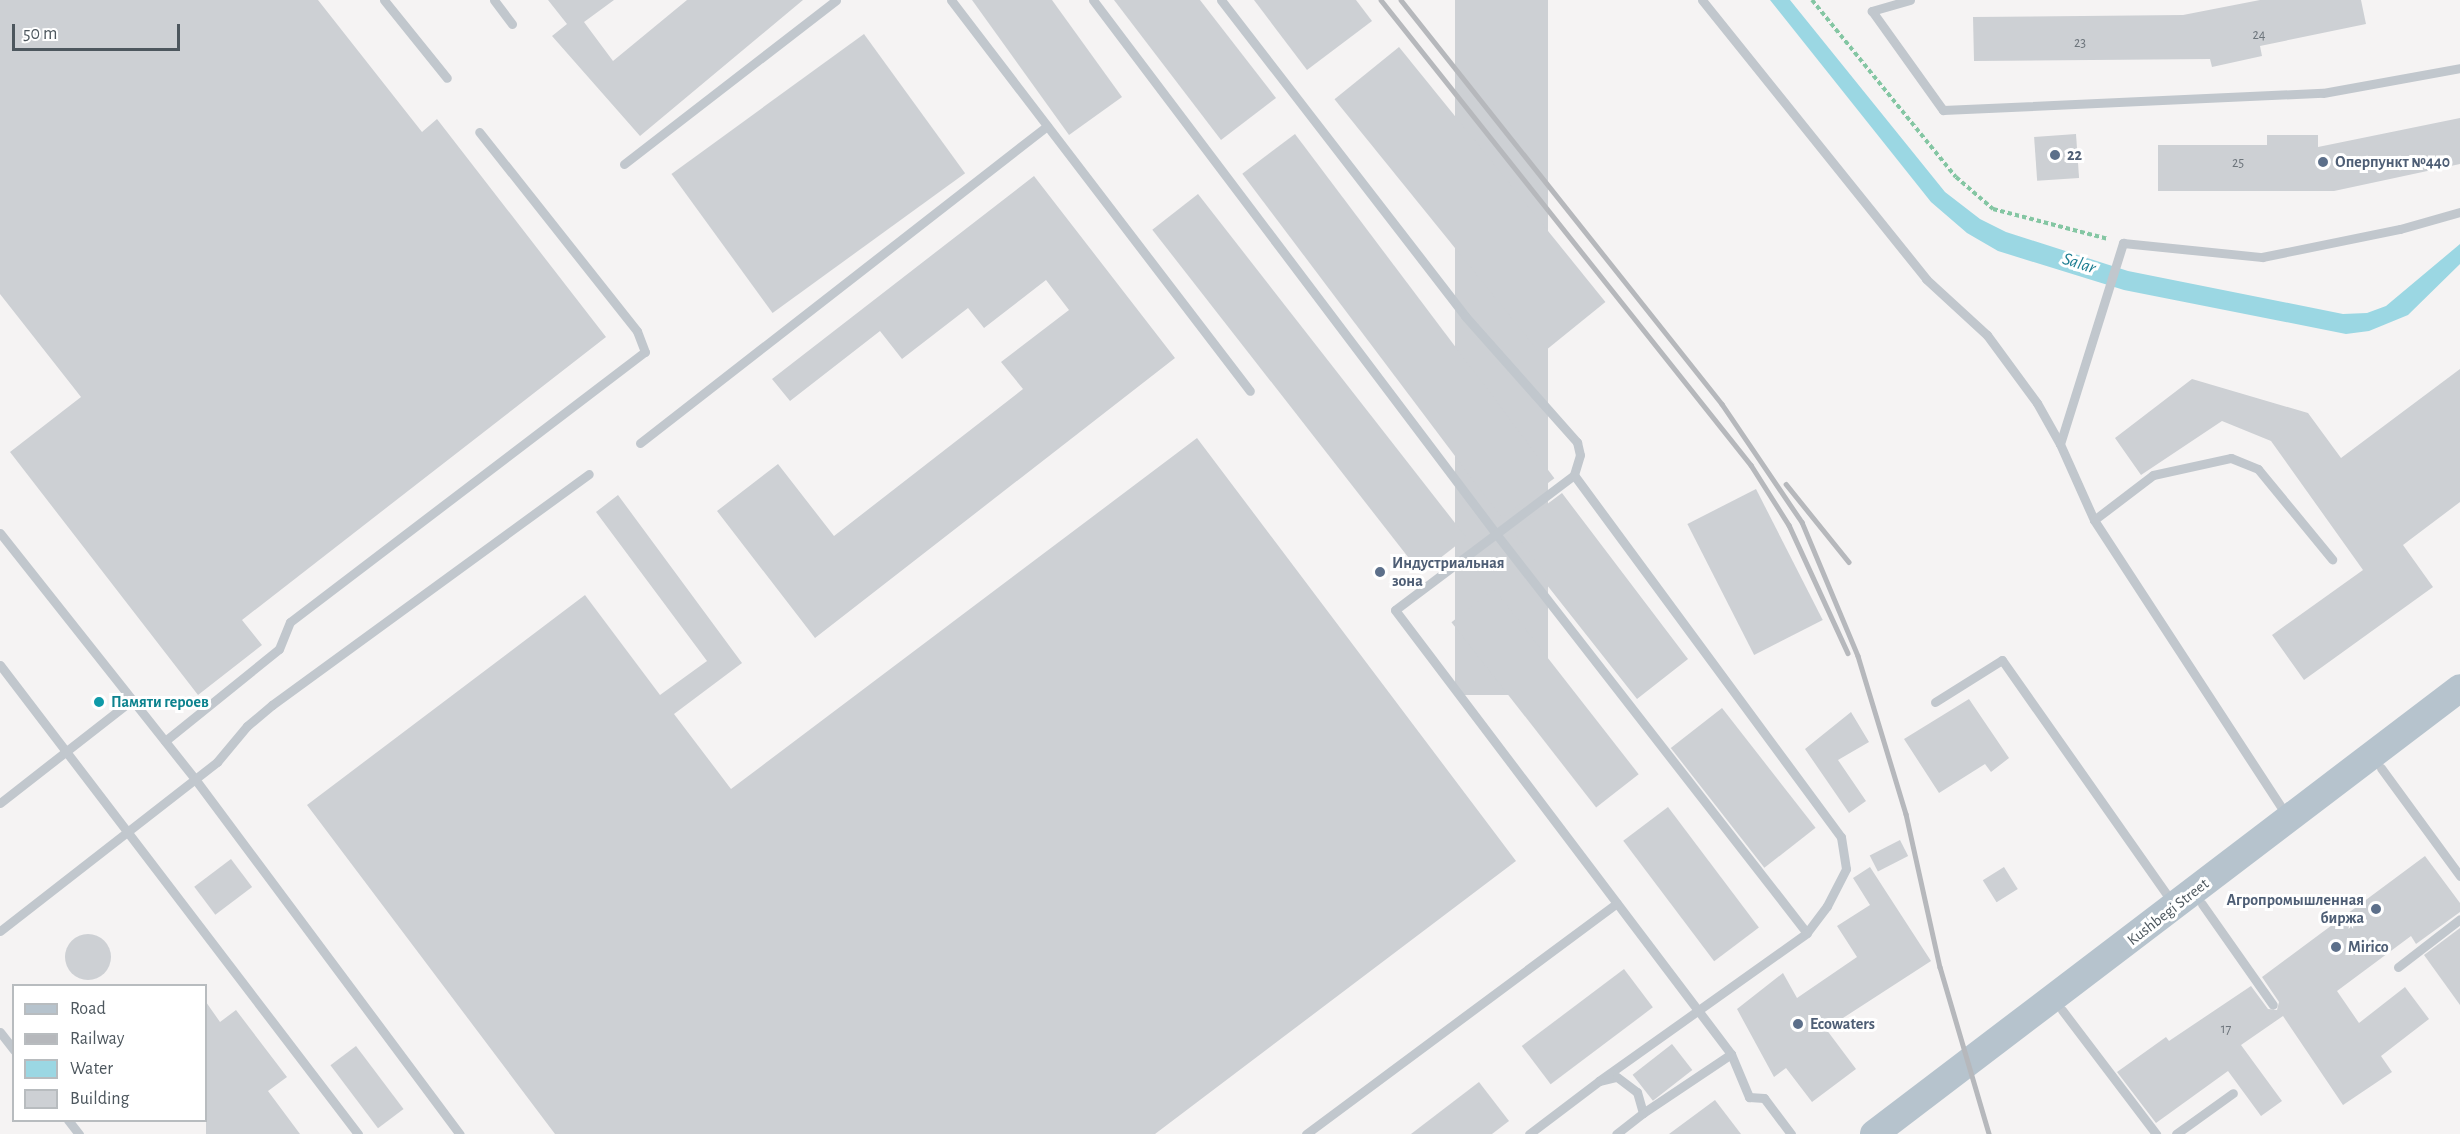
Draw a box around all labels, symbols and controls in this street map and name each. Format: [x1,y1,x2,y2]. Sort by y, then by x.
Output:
scale bar [15,12,183,50]
text: 50 m [23,25,57,43]
house number: 24 [2252,27,2266,43]
house number: 23 [2074,35,2086,51]
place label: 22 [2067,145,2082,165]
marker: 22 [2048,148,2062,162]
place label: Оперпункт №440 [2335,152,2450,172]
house number: 25 [2232,155,2244,171]
marker: Оперпункт №440 [2316,155,2330,169]
water label: Salar [2060,248,2098,280]
place label: Индустриальная зона [1392,553,1505,591]
marker: Индустриальная зона [1373,565,1387,579]
place label: Памяти героев [111,692,209,712]
marker: Памяти героев [92,695,106,709]
street label: Kushbegi Street [2123,874,2213,950]
place label: Агропромышленная биржа [2227,890,2364,928]
marker: Агропромышленная биржа [2369,902,2383,916]
place label: Mirico [2348,937,2389,957]
marker: Mirico [2329,940,2343,954]
legend [12,984,207,1122]
text: Road [70,1000,106,1018]
place label: Ecowaters [1810,1014,1875,1034]
marker: Ecowaters [1791,1017,1805,1031]
house number: 17 [2221,1021,2231,1037]
text: Railway [70,1030,124,1048]
text: Water [70,1060,113,1078]
text: Building [70,1090,129,1108]

